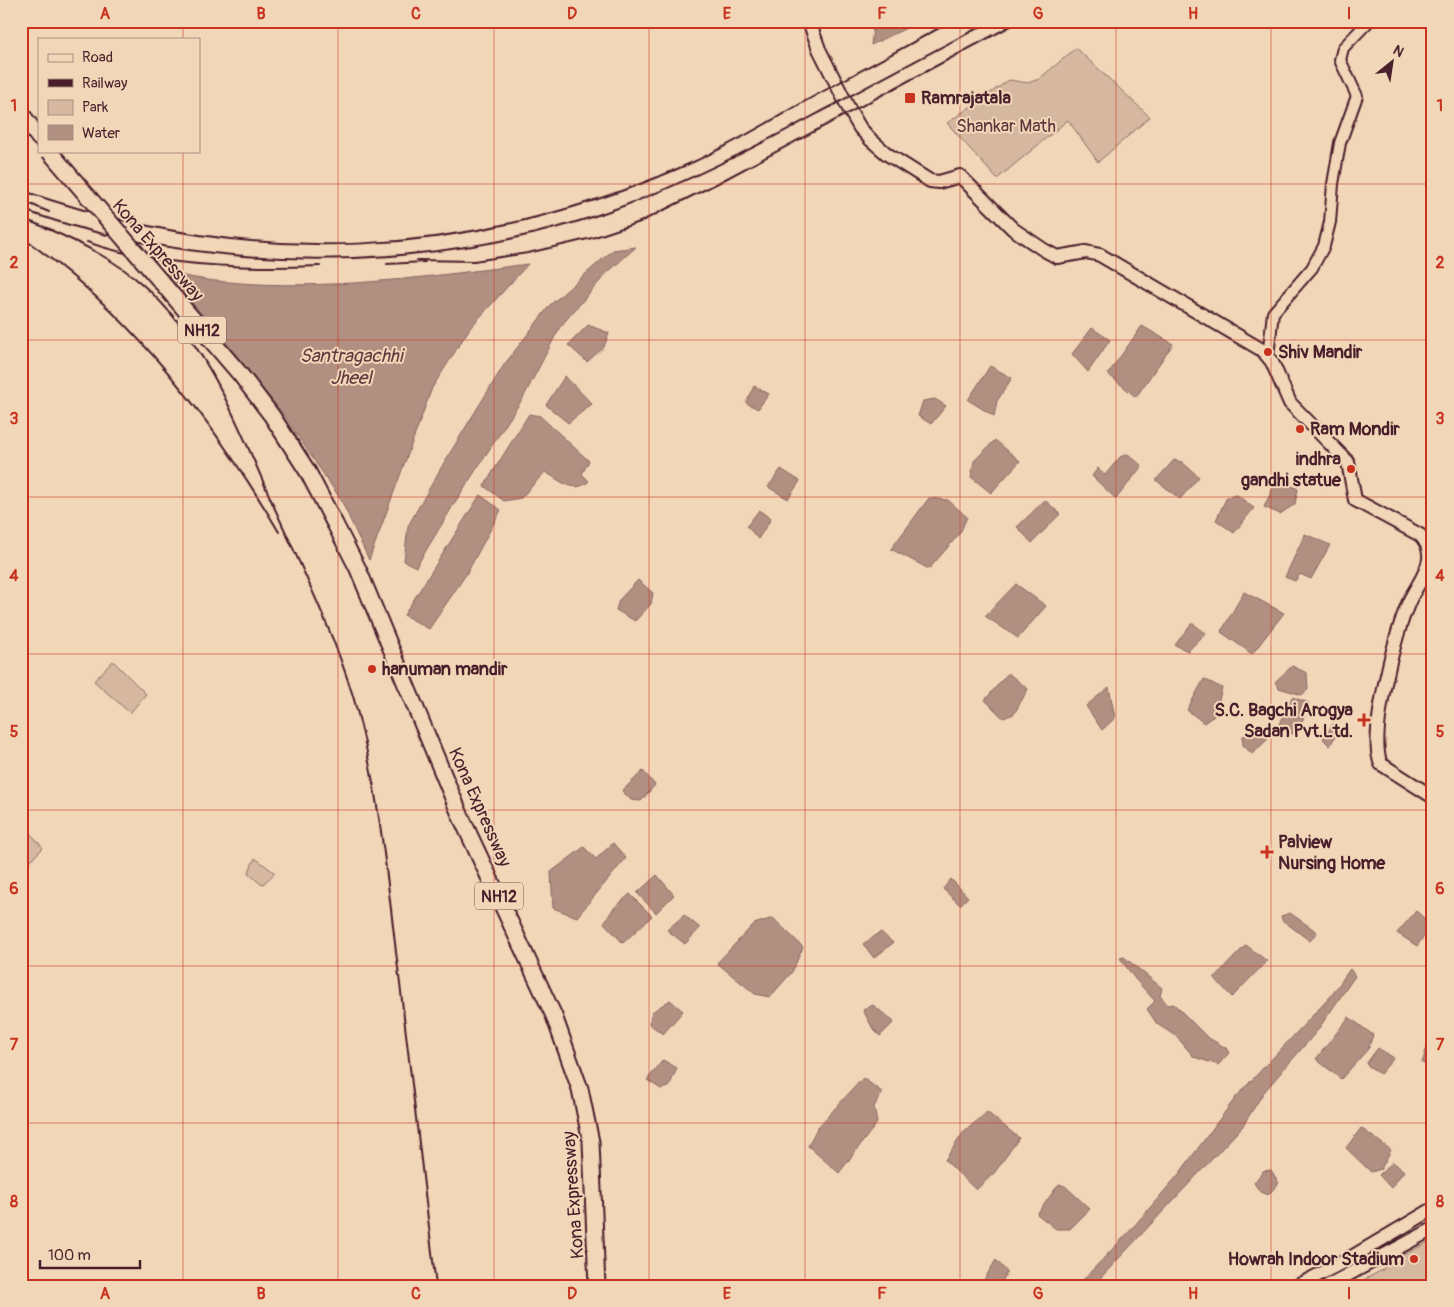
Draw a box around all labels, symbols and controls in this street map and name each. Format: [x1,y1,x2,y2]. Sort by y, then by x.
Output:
text: A [100,4,111,24]
text: B [256,4,266,24]
text: C [411,4,421,24]
text: D [567,4,577,24]
text: E [723,4,732,24]
text: F [877,4,887,24]
text: G [1033,4,1044,24]
text: H [1188,4,1198,24]
text: I [1347,4,1351,24]
legend [38,38,200,152]
north arrow [1366,38,1416,88]
text: N [1390,41,1407,61]
text: Road [82,48,113,67]
text: Railway [82,74,128,93]
place label: Ramrajatala [921,87,1011,110]
marker: Ramrajatala [903,91,917,105]
text: 1 [11,96,17,116]
text: 1 [1437,96,1443,116]
text: Park [82,98,109,117]
park label: Shankar Math [956,115,1056,138]
text: Water [82,124,121,143]
street label: Kona Expressway [107,194,208,306]
text: 2 [10,253,19,273]
text: 2 [1436,253,1445,273]
road number: NH12 [178,316,226,344]
place label: Shiv Mandir [1278,341,1363,364]
water label: Santragachhi Jheel [300,344,405,390]
marker: Shiv Mandir [1262,346,1274,358]
text: 3 [10,409,19,429]
text: 3 [1436,409,1445,429]
place label: Ram Mondir [1310,418,1400,441]
marker: Ram Mondir [1294,423,1306,435]
place label: indhra gandhi statue [1241,448,1342,492]
marker: indhra gandhi statue [1345,463,1357,475]
text: 4 [9,566,19,586]
text: 4 [1435,566,1445,586]
place label: hanuman mandir [382,658,508,681]
marker: hanuman mandir [366,663,378,675]
place label: S.C. Bagchi Arogya Sadan Pvt.Ltd. [1215,699,1354,743]
marker: S.C. Bagchi Arogya Sadan Pvt.Ltd. [1357,713,1371,727]
text: 5 [10,722,19,742]
text: 5 [1436,722,1445,742]
street label: Kona Expressway [443,744,516,871]
place label: Palview Nursing Home [1278,831,1386,875]
marker: Palview Nursing Home [1260,845,1274,859]
text: 6 [9,879,19,899]
text: 6 [1435,879,1445,899]
road number: NH12 [475,882,523,909]
text: 7 [10,1035,19,1055]
text: 7 [1436,1035,1445,1055]
street label: Kona Expressway [558,1130,589,1260]
text: 8 [10,1192,18,1212]
text: 8 [1436,1192,1444,1212]
scale bar [40,1237,140,1269]
text: 100 m [48,1246,91,1265]
place label: Howrah Indoor Stadium [1228,1248,1404,1271]
marker: Howrah Indoor Stadium [1408,1253,1420,1265]
text: A [100,1284,111,1304]
text: B [256,1284,266,1304]
text: C [411,1284,421,1304]
text: D [567,1284,577,1304]
text: E [723,1284,732,1304]
text: F [877,1284,887,1304]
text: G [1033,1284,1044,1304]
text: H [1188,1284,1198,1304]
text: I [1347,1284,1351,1304]

